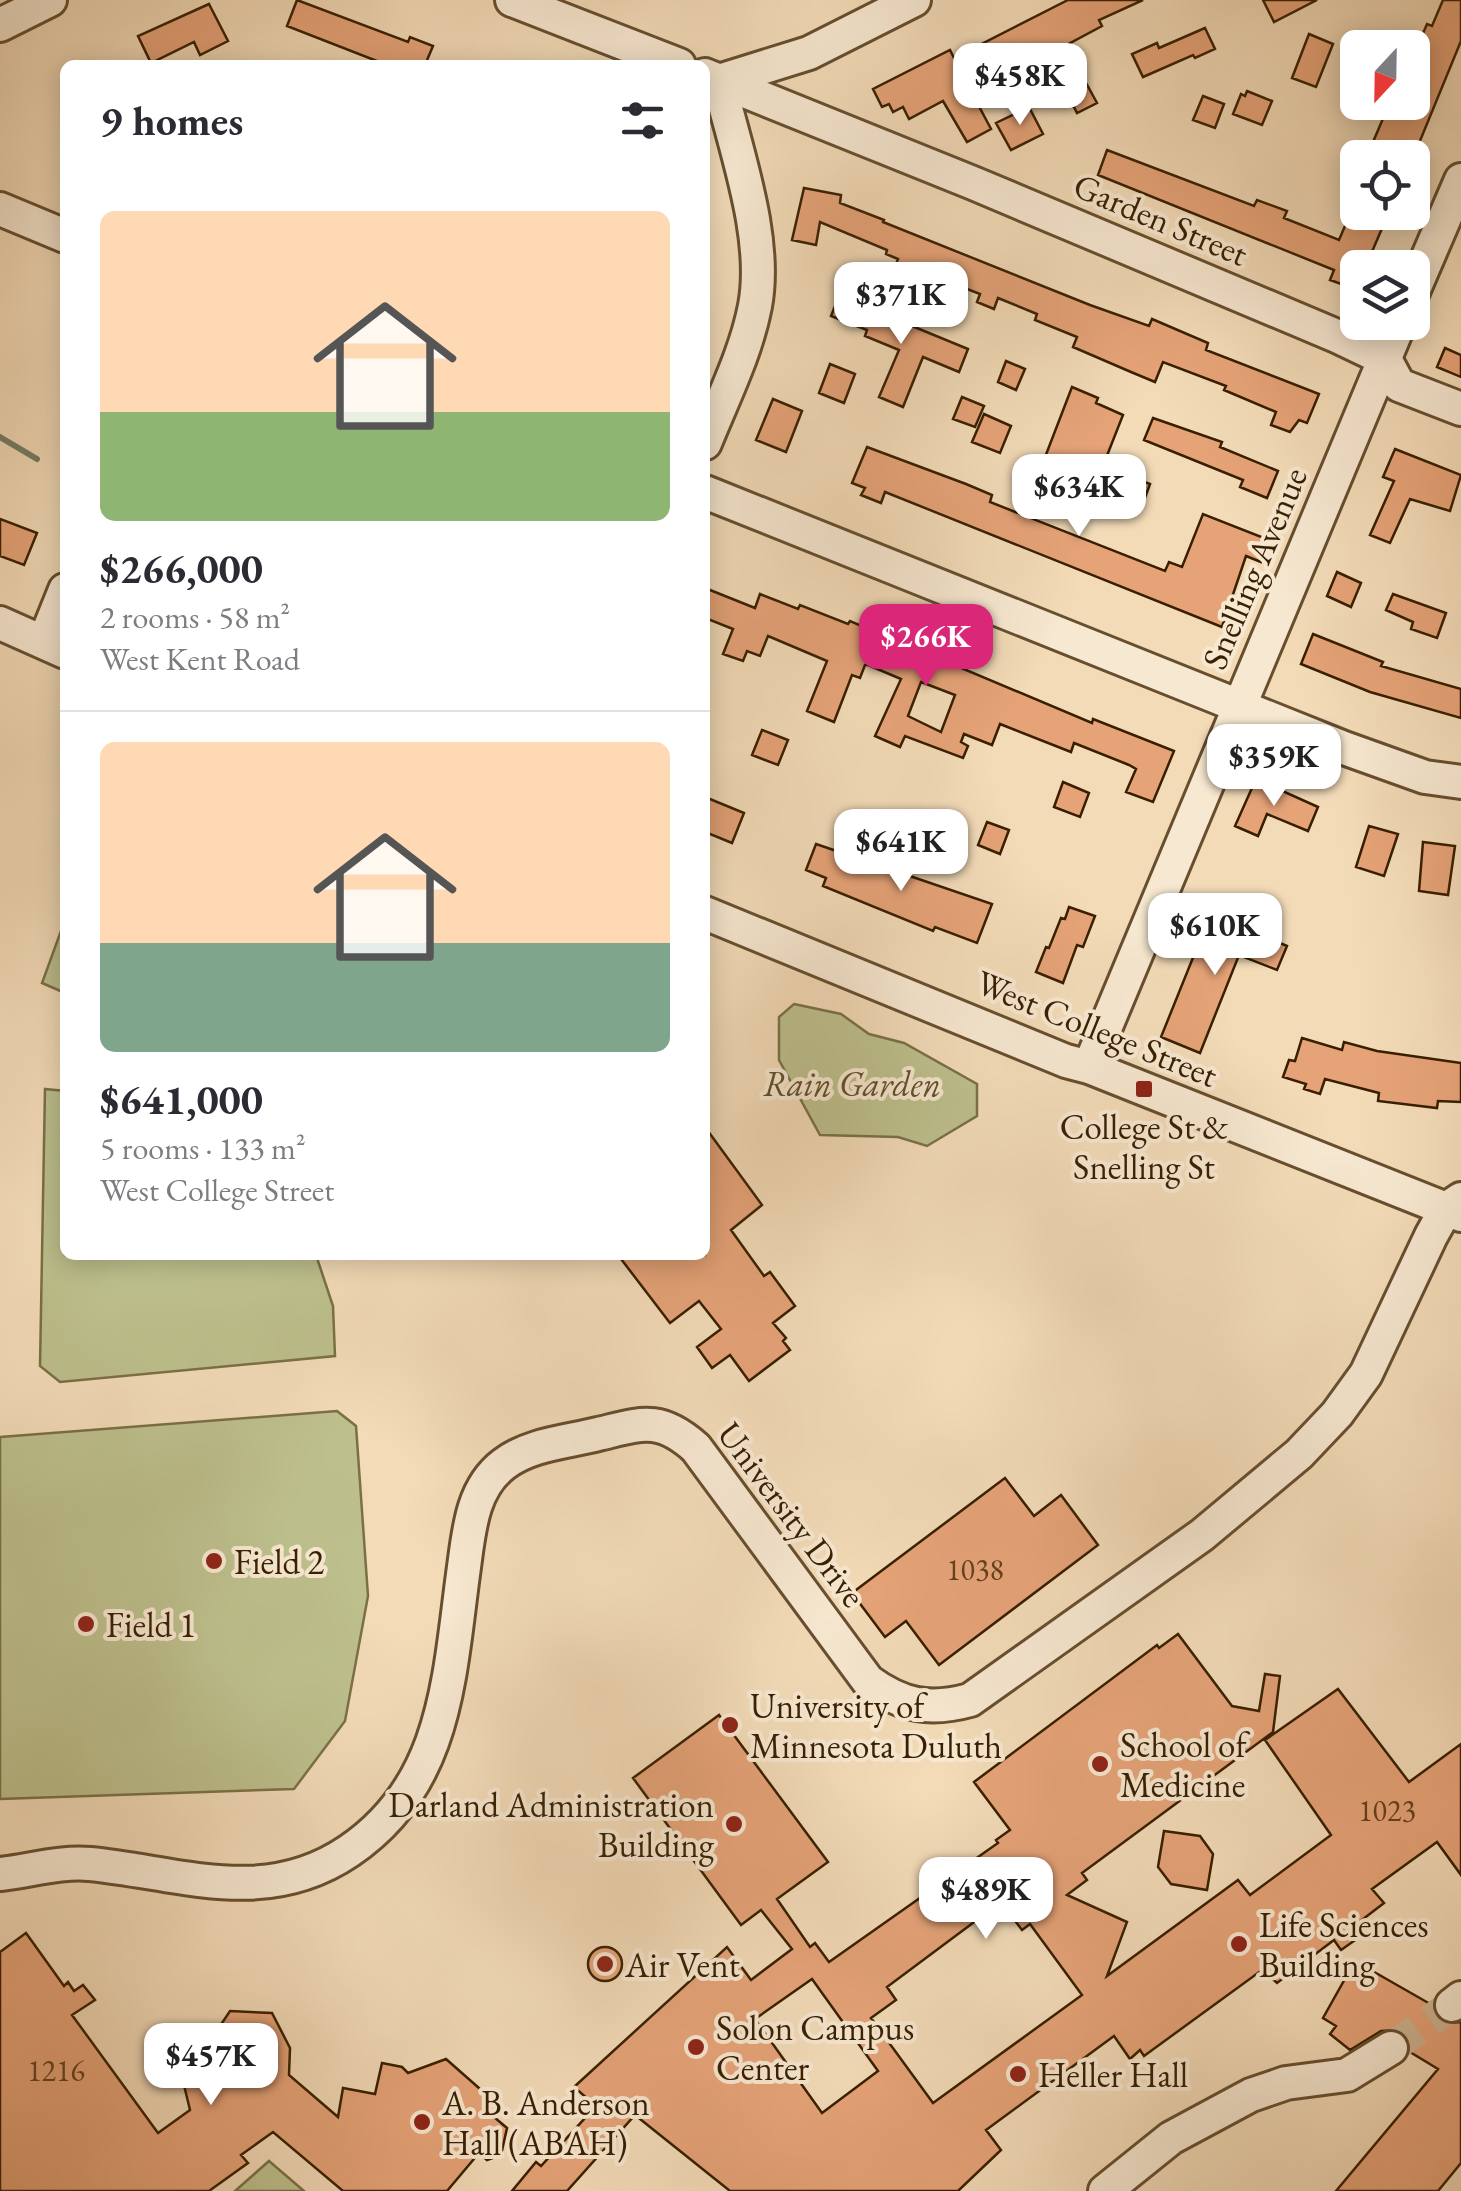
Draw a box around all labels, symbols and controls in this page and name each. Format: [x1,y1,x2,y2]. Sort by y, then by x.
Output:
north arrow [1340,30,1430,120]
map controls [1340,30,1430,340]
pin: $458K [950,43,1090,128]
text: $458K [975,54,1065,96]
text: 9 homes [100,93,243,148]
icon: filters [615,93,670,148]
button: locate [1340,140,1430,230]
street label: Garden Street [1067,162,1255,276]
button: layers [1340,250,1430,340]
pin: $371K [831,262,971,347]
text: $371K [856,273,946,315]
icon: home [295,276,475,456]
pin: $634K [1009,454,1149,539]
street label: Snelling Avenue [1191,460,1317,676]
text: $634K [1034,465,1124,507]
text: $266,000 [100,541,263,596]
text: 2 rooms · 58 m² [100,596,290,638]
pin: $266K [856,604,996,689]
text: $266K [881,615,971,657]
text: West Kent Road [100,638,300,680]
pin: $359K [1204,724,1344,809]
text: $359K [1229,735,1319,777]
icon: home [295,807,475,987]
pin: $641K [831,809,971,894]
text: $641K [856,820,946,862]
pin: $610K [1145,893,1285,978]
text: $610K [1170,904,1260,946]
street label: West College Street [970,959,1224,1097]
park label: Rain Garden [763,1061,941,1106]
text: $641,000 [100,1072,263,1127]
marker: College St & Snelling St [1133,1078,1155,1100]
place label: College St & Snelling St [1060,1104,1228,1189]
text: 5 rooms · 133 m² [100,1127,306,1169]
text: West College Street [100,1169,334,1211]
street label: University Drive [708,1412,876,1616]
place label: Field 2 [234,1539,324,1584]
marker: Field 2 [203,1550,225,1572]
house number: 1038 [946,1550,1004,1589]
place label: Field 1 [106,1602,196,1647]
marker: Field 1 [75,1613,97,1635]
place label: University of Minnesota Duluth [750,1683,1002,1768]
marker: University of Minnesota Duluth [719,1714,741,1736]
place label: School of Medicine [1120,1722,1250,1807]
marker: School of Medicine [1089,1753,1111,1775]
place label: Darland Administration Building [388,1782,715,1867]
house number: 1023 [1358,1791,1416,1830]
marker: Darland Administration Building [723,1813,745,1835]
pin: $489K [916,1857,1056,1942]
text: $489K [941,1868,1031,1910]
place label: Life Sciences Building [1259,1902,1429,1987]
marker: Life Sciences Building [1228,1933,1250,1955]
place label: Air Vent [624,1942,740,1987]
marker: Air Vent [594,1953,616,1975]
place label: Solon Campus Center [716,2005,914,2090]
pin: $457K [141,2023,281,2108]
text: $457K [166,2034,256,2076]
marker: Solon Campus Center [685,2036,707,2058]
house number: 1216 [27,2051,85,2090]
place label: Heller Hall [1038,2052,1188,2097]
marker: Heller Hall [1007,2063,1029,2085]
place label: A. B. Anderson Hall (ABAH) [441,2080,650,2165]
marker: A. B. Anderson Hall (ABAH) [411,2111,433,2133]

